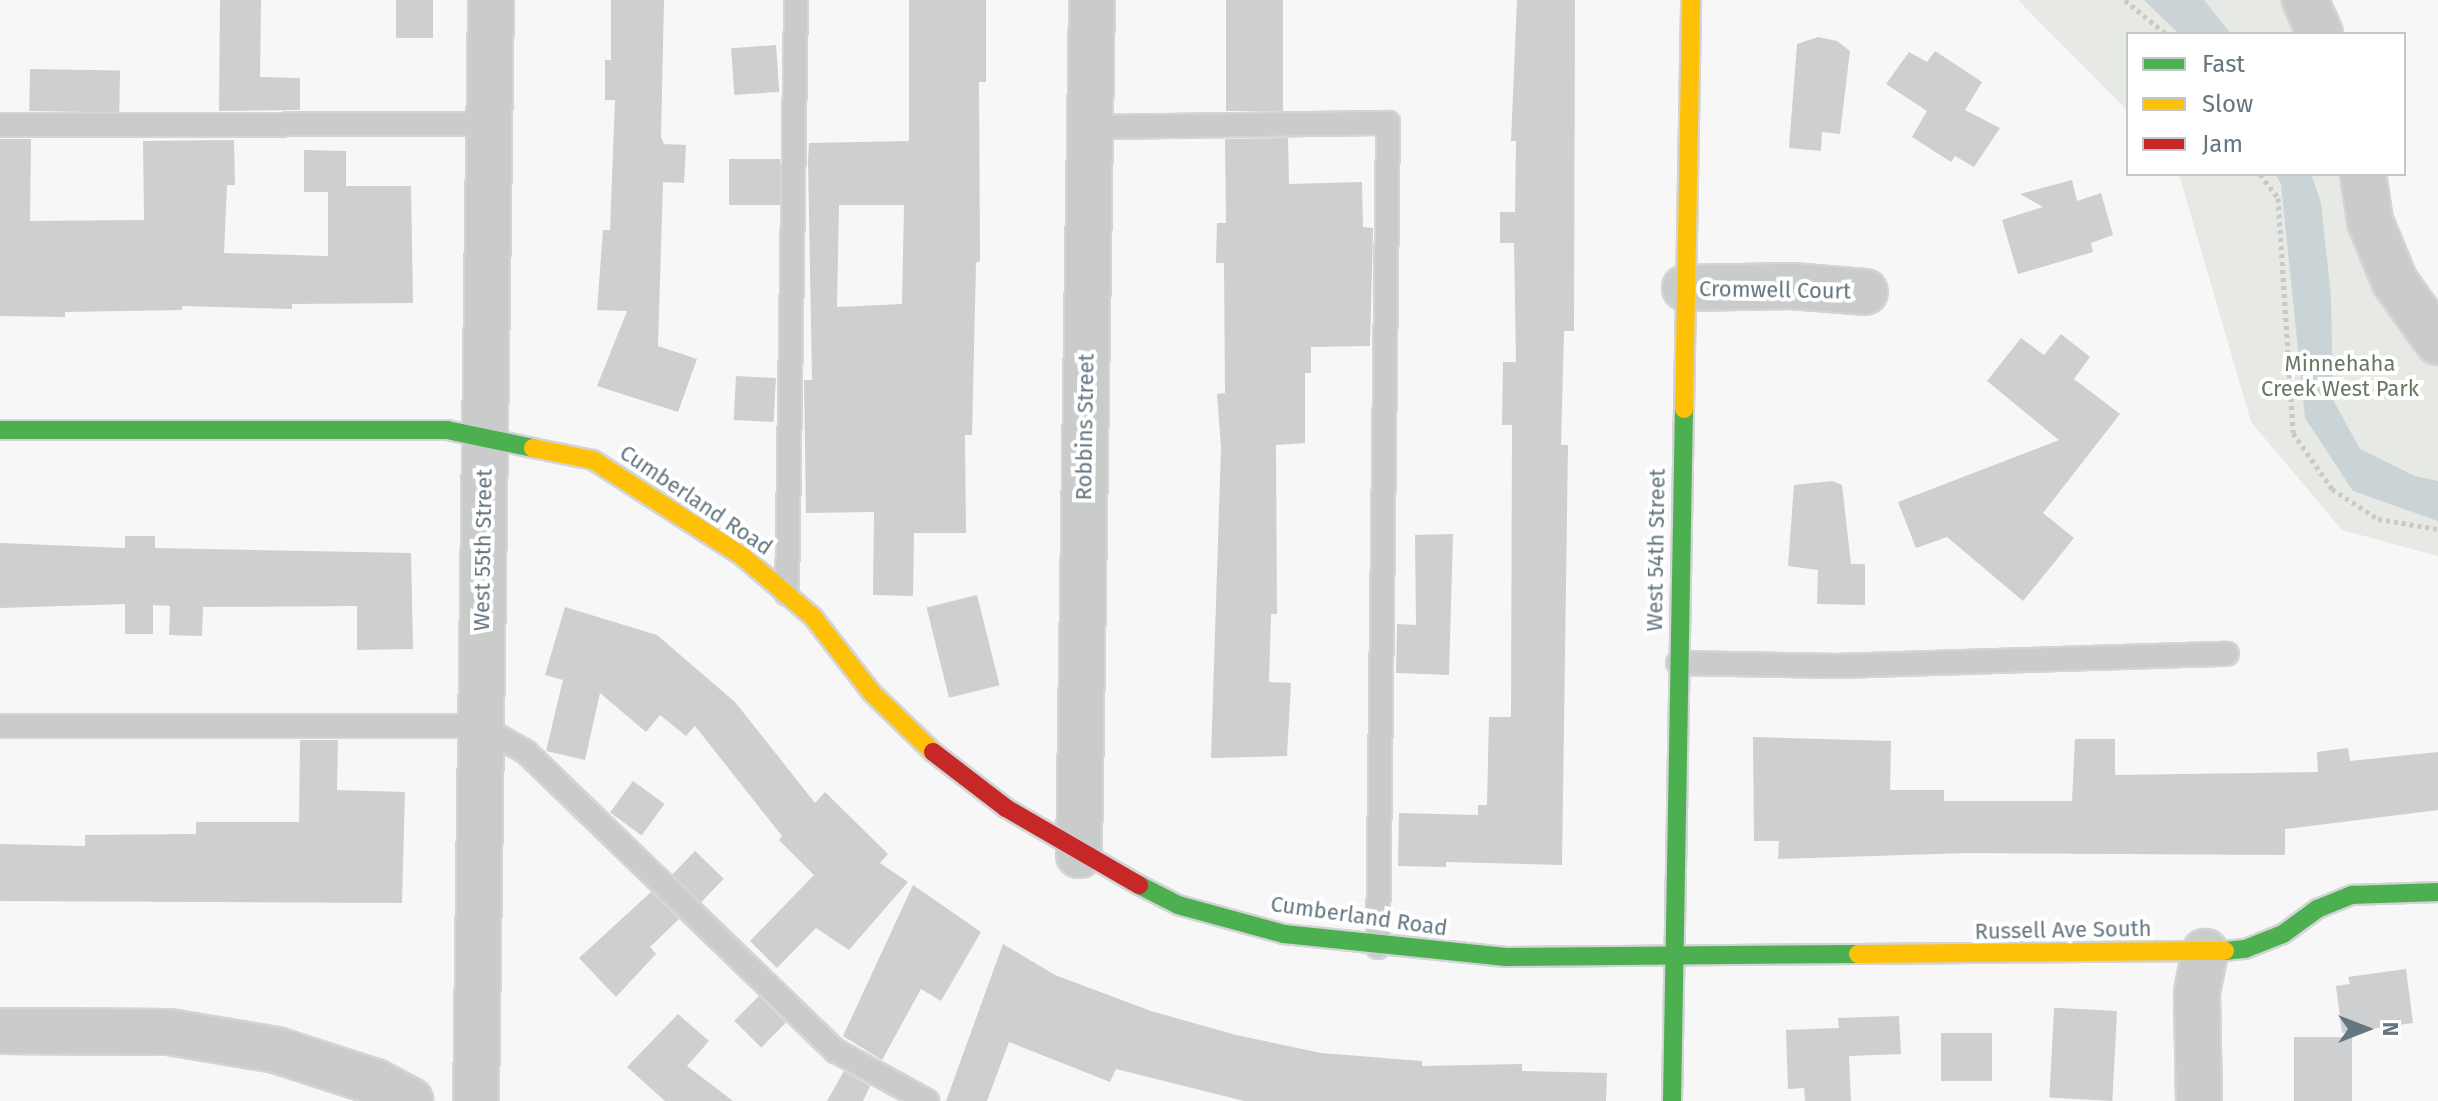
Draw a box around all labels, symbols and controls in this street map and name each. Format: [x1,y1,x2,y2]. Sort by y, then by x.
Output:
legend [2126,32,2406,176]
text: Fast [2202,50,2245,78]
text: Slow [2202,90,2253,118]
text: Jam [2202,130,2243,158]
street label: Cromwell Court [1699,275,1851,305]
park label: Minnehaha Creek West Park [2261,350,2419,402]
street label: Robbins Street [1071,353,1099,501]
street label: Cumberland Road [615,439,777,561]
street label: West 54th Street [1641,468,1671,632]
street label: West 55th Street [468,469,498,631]
street label: Cumberland Road [1269,891,1449,941]
street label: Russell Ave South [1974,915,2152,945]
north arrow [2326,989,2406,1069]
text: N [2377,1022,2404,1036]

